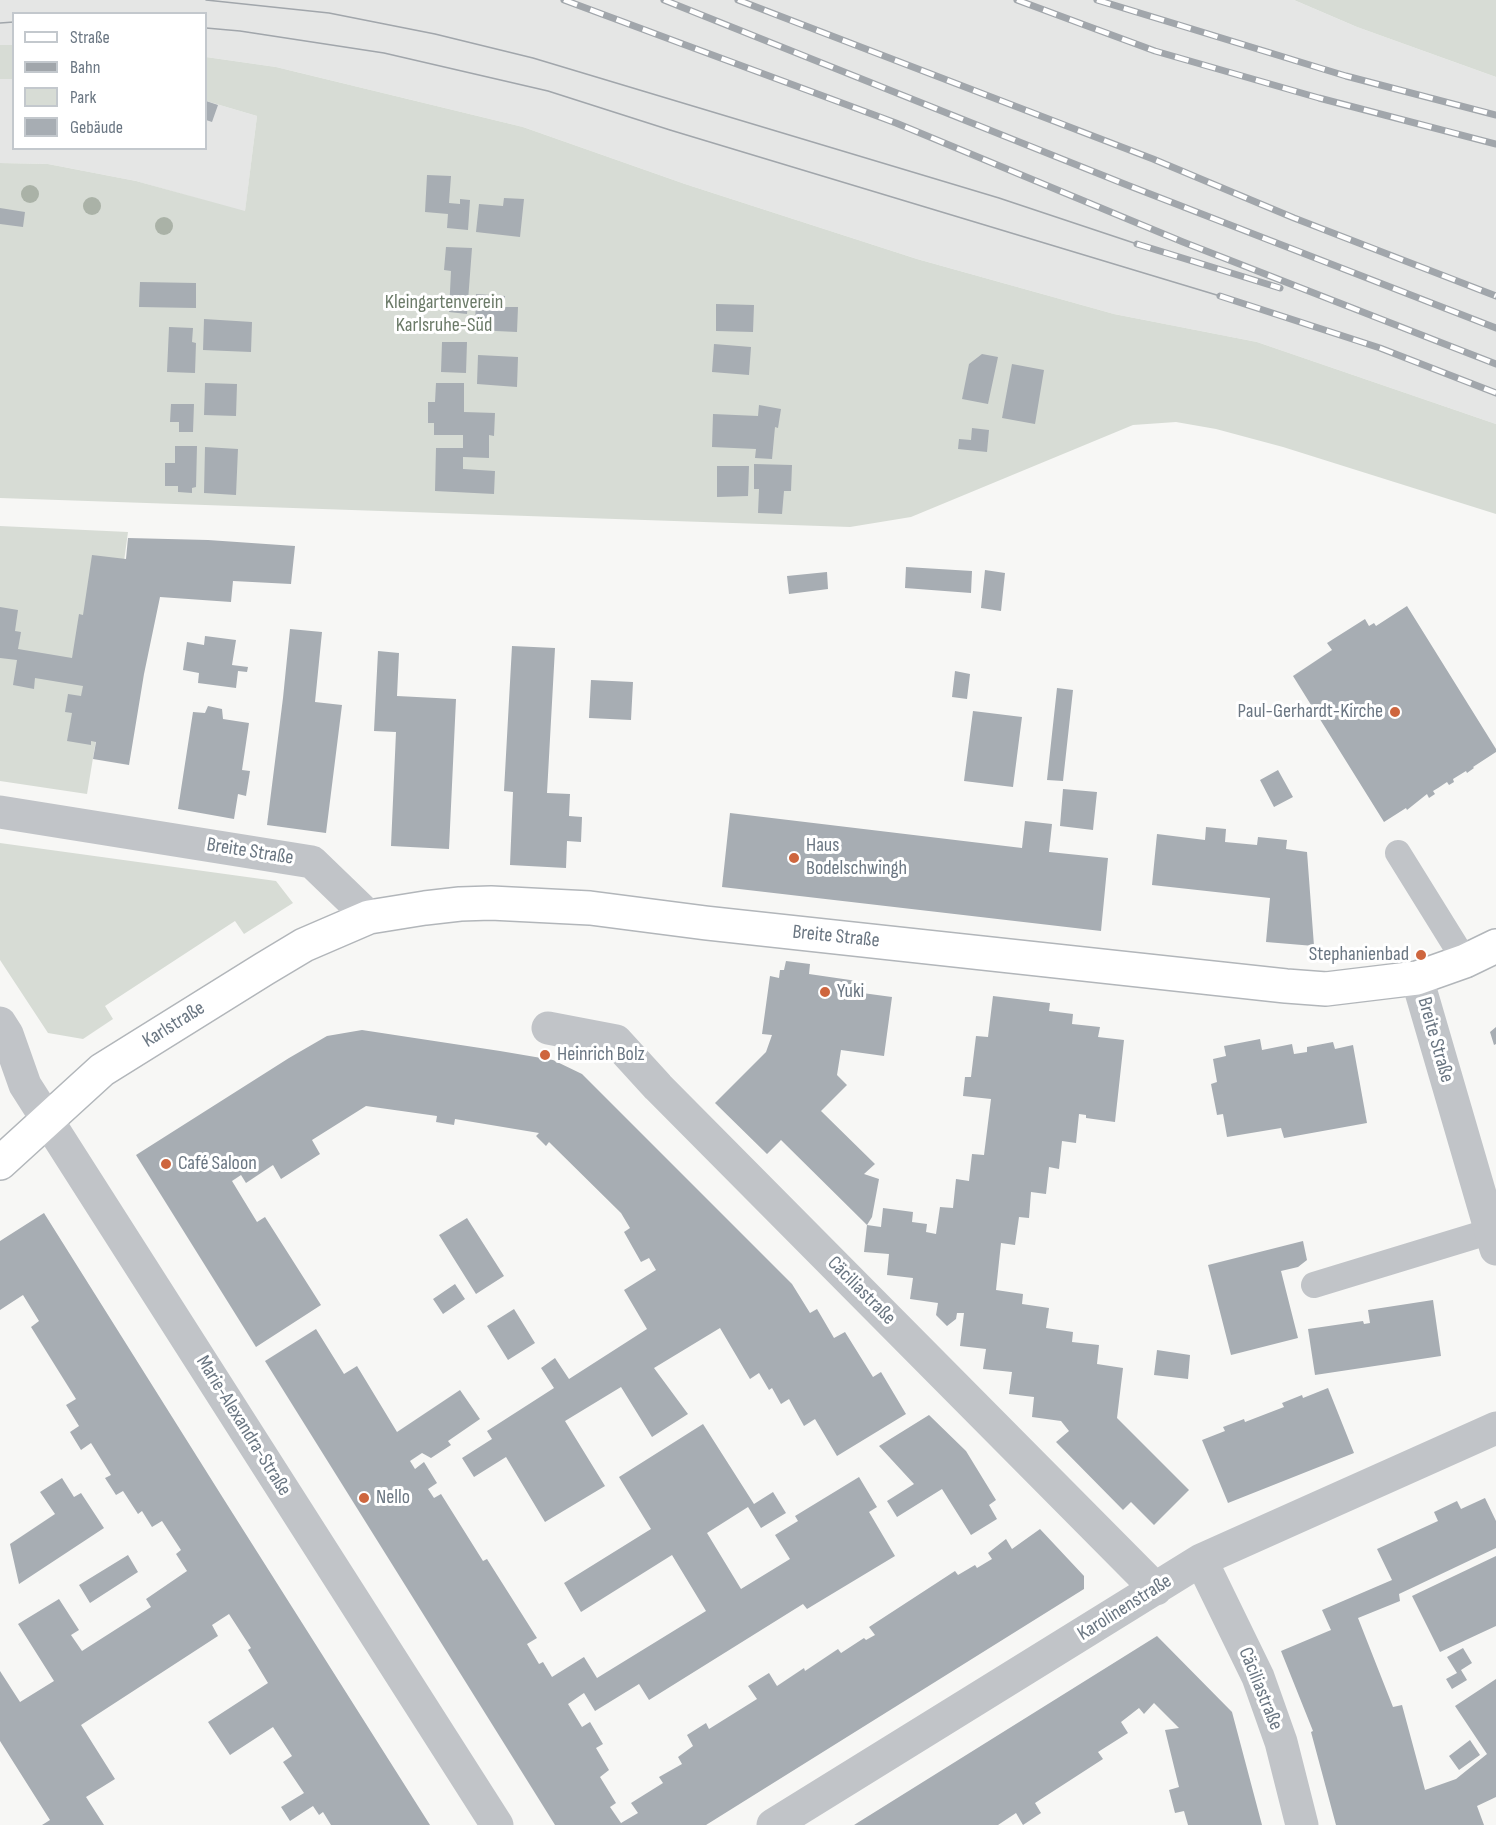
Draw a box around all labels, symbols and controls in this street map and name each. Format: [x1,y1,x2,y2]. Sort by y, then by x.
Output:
legend [12,12,207,150]
text: Straße [70,27,110,48]
text: Bahn [70,57,100,78]
text: Park [70,87,96,108]
text: Gebäude [70,117,123,138]
park label: Kleingartenverein Karlsruhe-Süd [385,291,503,338]
place label: Paul-Gerhardt-Kirche [1238,700,1383,724]
marker: Paul-Gerhardt-Kirche [1388,705,1402,719]
street label: Breite Straße [205,833,295,871]
place label: Haus Bodelschwingh [806,834,907,881]
marker: Haus Bodelschwingh [787,851,801,865]
street label: Breite Straße [791,920,881,954]
place label: Stephanienbad [1309,943,1409,967]
marker: Stephanienbad [1414,948,1428,962]
place label: Yuki [837,980,864,1004]
marker: Yuki [818,985,832,999]
street label: Breite Straße [1411,995,1459,1085]
street label: Karlstraße [138,997,210,1053]
place label: Heinrich Bolz [557,1043,645,1067]
marker: Heinrich Bolz [538,1048,552,1062]
place label: Café Saloon [178,1152,257,1176]
marker: Café Saloon [159,1157,173,1171]
street label: Cäciliastraße [822,1252,900,1330]
street label: Marie-Alexandra-Straße [190,1351,296,1501]
place label: Nello [376,1486,410,1510]
marker: Nello [357,1491,371,1505]
street label: Karolinenstraße [1074,1570,1176,1646]
street label: Cäciliastraße [1233,1644,1287,1734]

